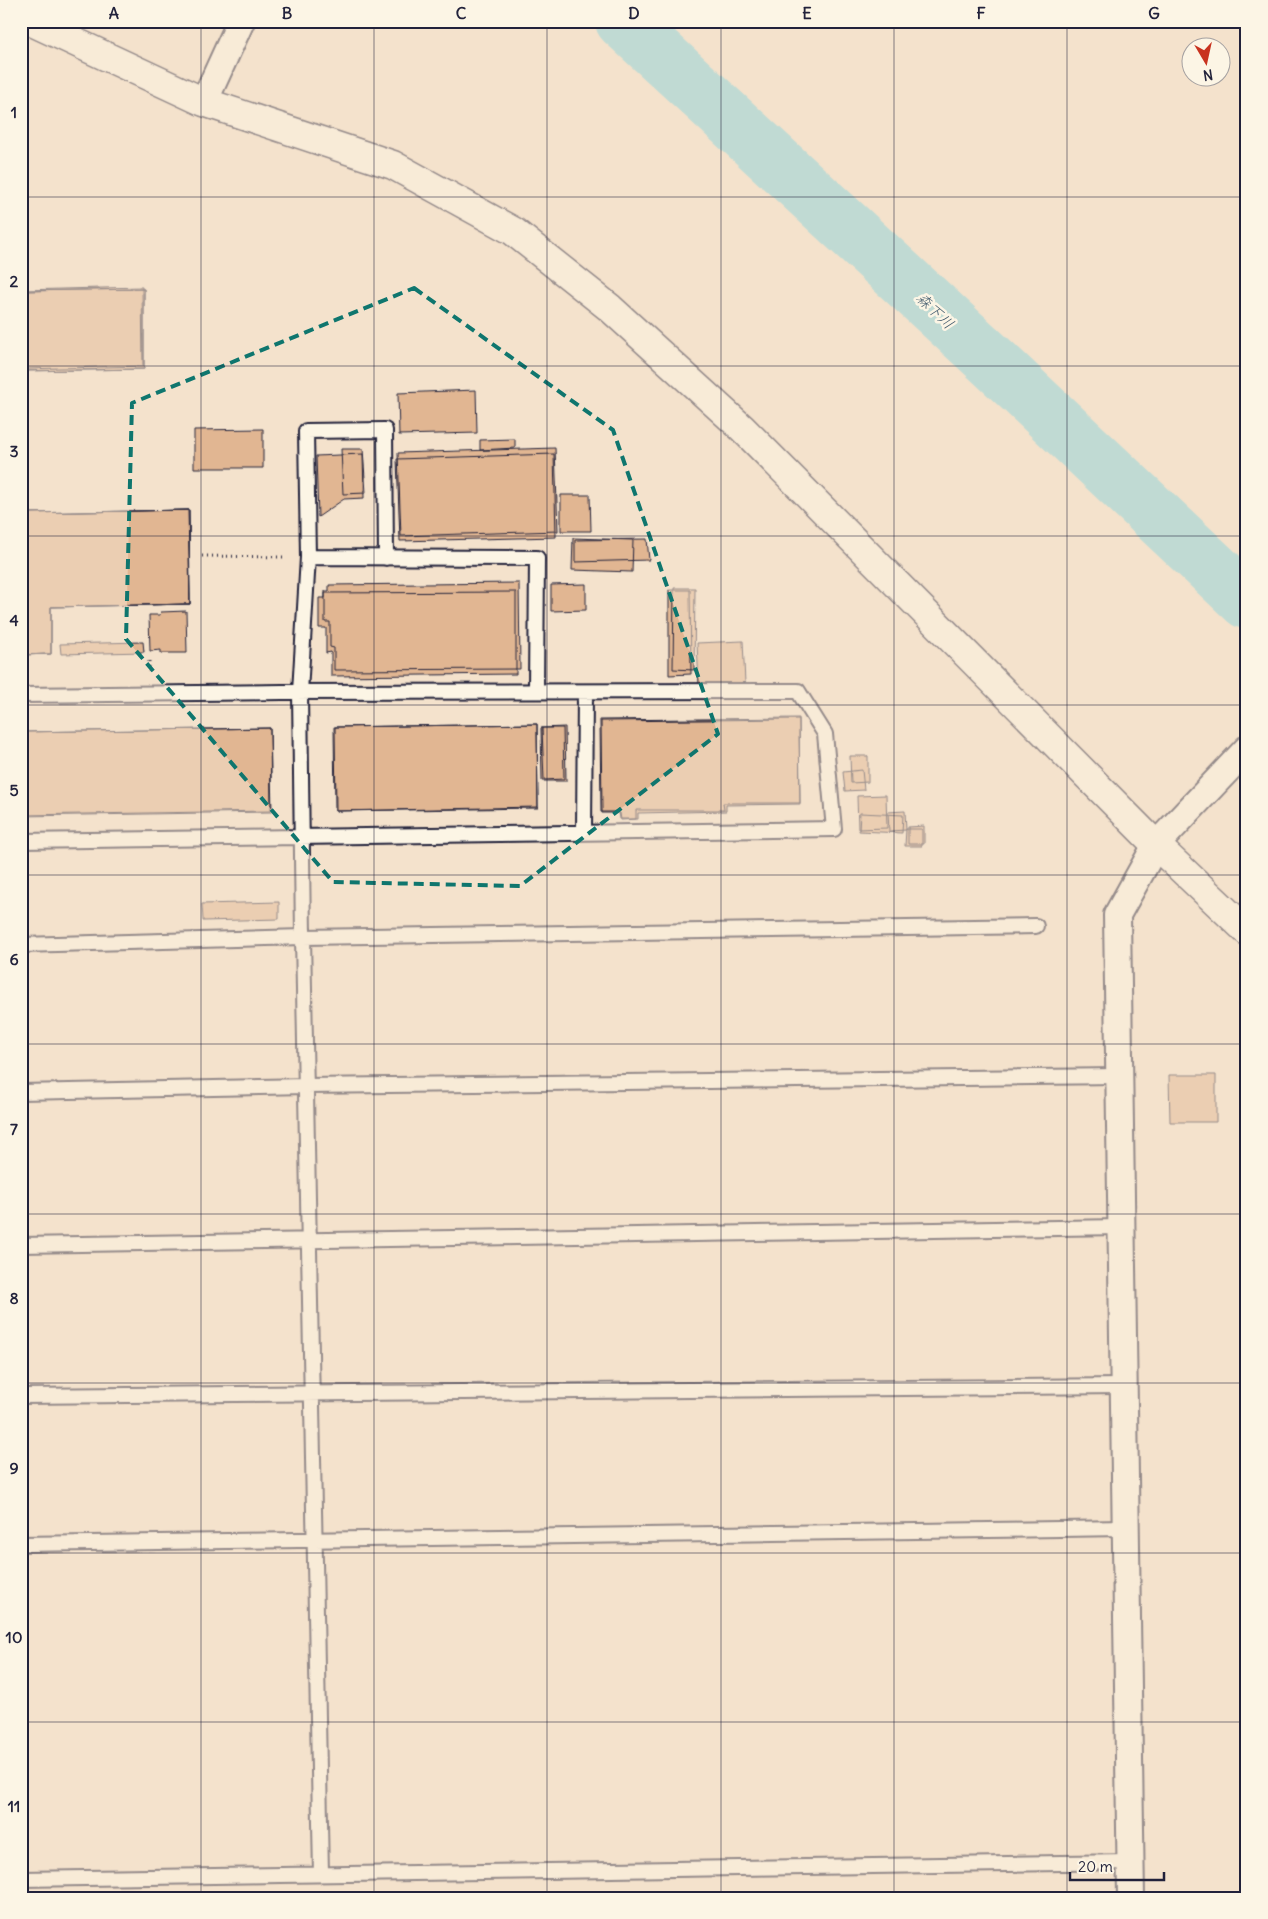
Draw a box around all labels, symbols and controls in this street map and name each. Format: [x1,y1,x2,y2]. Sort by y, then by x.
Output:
text: A [109,3,119,23]
text: B [282,3,293,23]
text: C [456,3,467,23]
text: D [628,3,640,23]
text: E [802,3,812,23]
text: F [976,3,986,23]
text: G [1148,3,1160,23]
north arrow [1180,38,1230,88]
text: N [1202,65,1214,84]
text: 1 [11,102,17,122]
text: 2 [10,271,19,291]
water label: 森下川 [912,288,958,333]
text: 3 [9,441,19,461]
text: 4 [9,610,19,630]
text: 5 [9,780,19,800]
text: 6 [9,949,19,969]
text: 7 [10,1119,18,1139]
text: 8 [9,1288,19,1308]
text: 9 [9,1458,19,1478]
text: 10 [6,1627,22,1647]
text: 11 [8,1796,20,1816]
scale bar [1070,1849,1164,1881]
text: 20 m [1078,1857,1113,1876]

